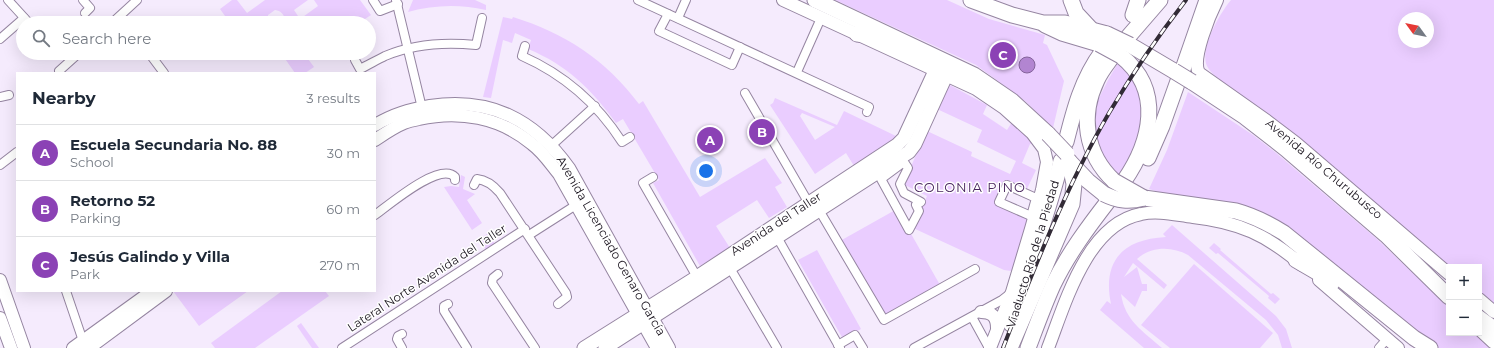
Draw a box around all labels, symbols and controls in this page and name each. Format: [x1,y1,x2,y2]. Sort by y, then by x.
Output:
north arrow [1398,12,1434,48]
search box [16,16,376,60]
icon: search [30,27,52,49]
text: Search here [62,29,151,48]
pin: C [990,40,1016,70]
text: Nearby [32,88,96,108]
text: 3 results [306,90,360,106]
street label: Avenida Río Churubusco [1263,115,1386,222]
pin: B [749,117,775,147]
pin: A [697,125,723,155]
text: Escuela Secundaria No. 88 [70,135,277,154]
text: A [40,145,50,161]
text: 30 m [327,145,360,161]
street label: Avenida Licenciado Genaro García [554,153,669,338]
text: School [70,154,114,170]
your location [696,161,716,181]
street label: Viaducto Río de la Piedad [1003,178,1062,330]
district label: COLONIA PINO [914,179,1026,195]
street label: Avenida del Taller [727,188,824,259]
text: Retorno 52 [70,191,155,210]
text: B [40,201,50,217]
text: 60 m [326,201,360,217]
text: Parking [70,210,121,226]
street label: Lateral Norte Avenida del Taller [344,220,509,335]
text: Jesús Galindo y Villa [70,247,230,266]
text: C [40,257,50,273]
text: 270 m [319,257,360,273]
map controls [1446,264,1482,336]
button: + [1446,264,1482,300]
text: Park [70,266,100,282]
button: − [1446,300,1482,336]

